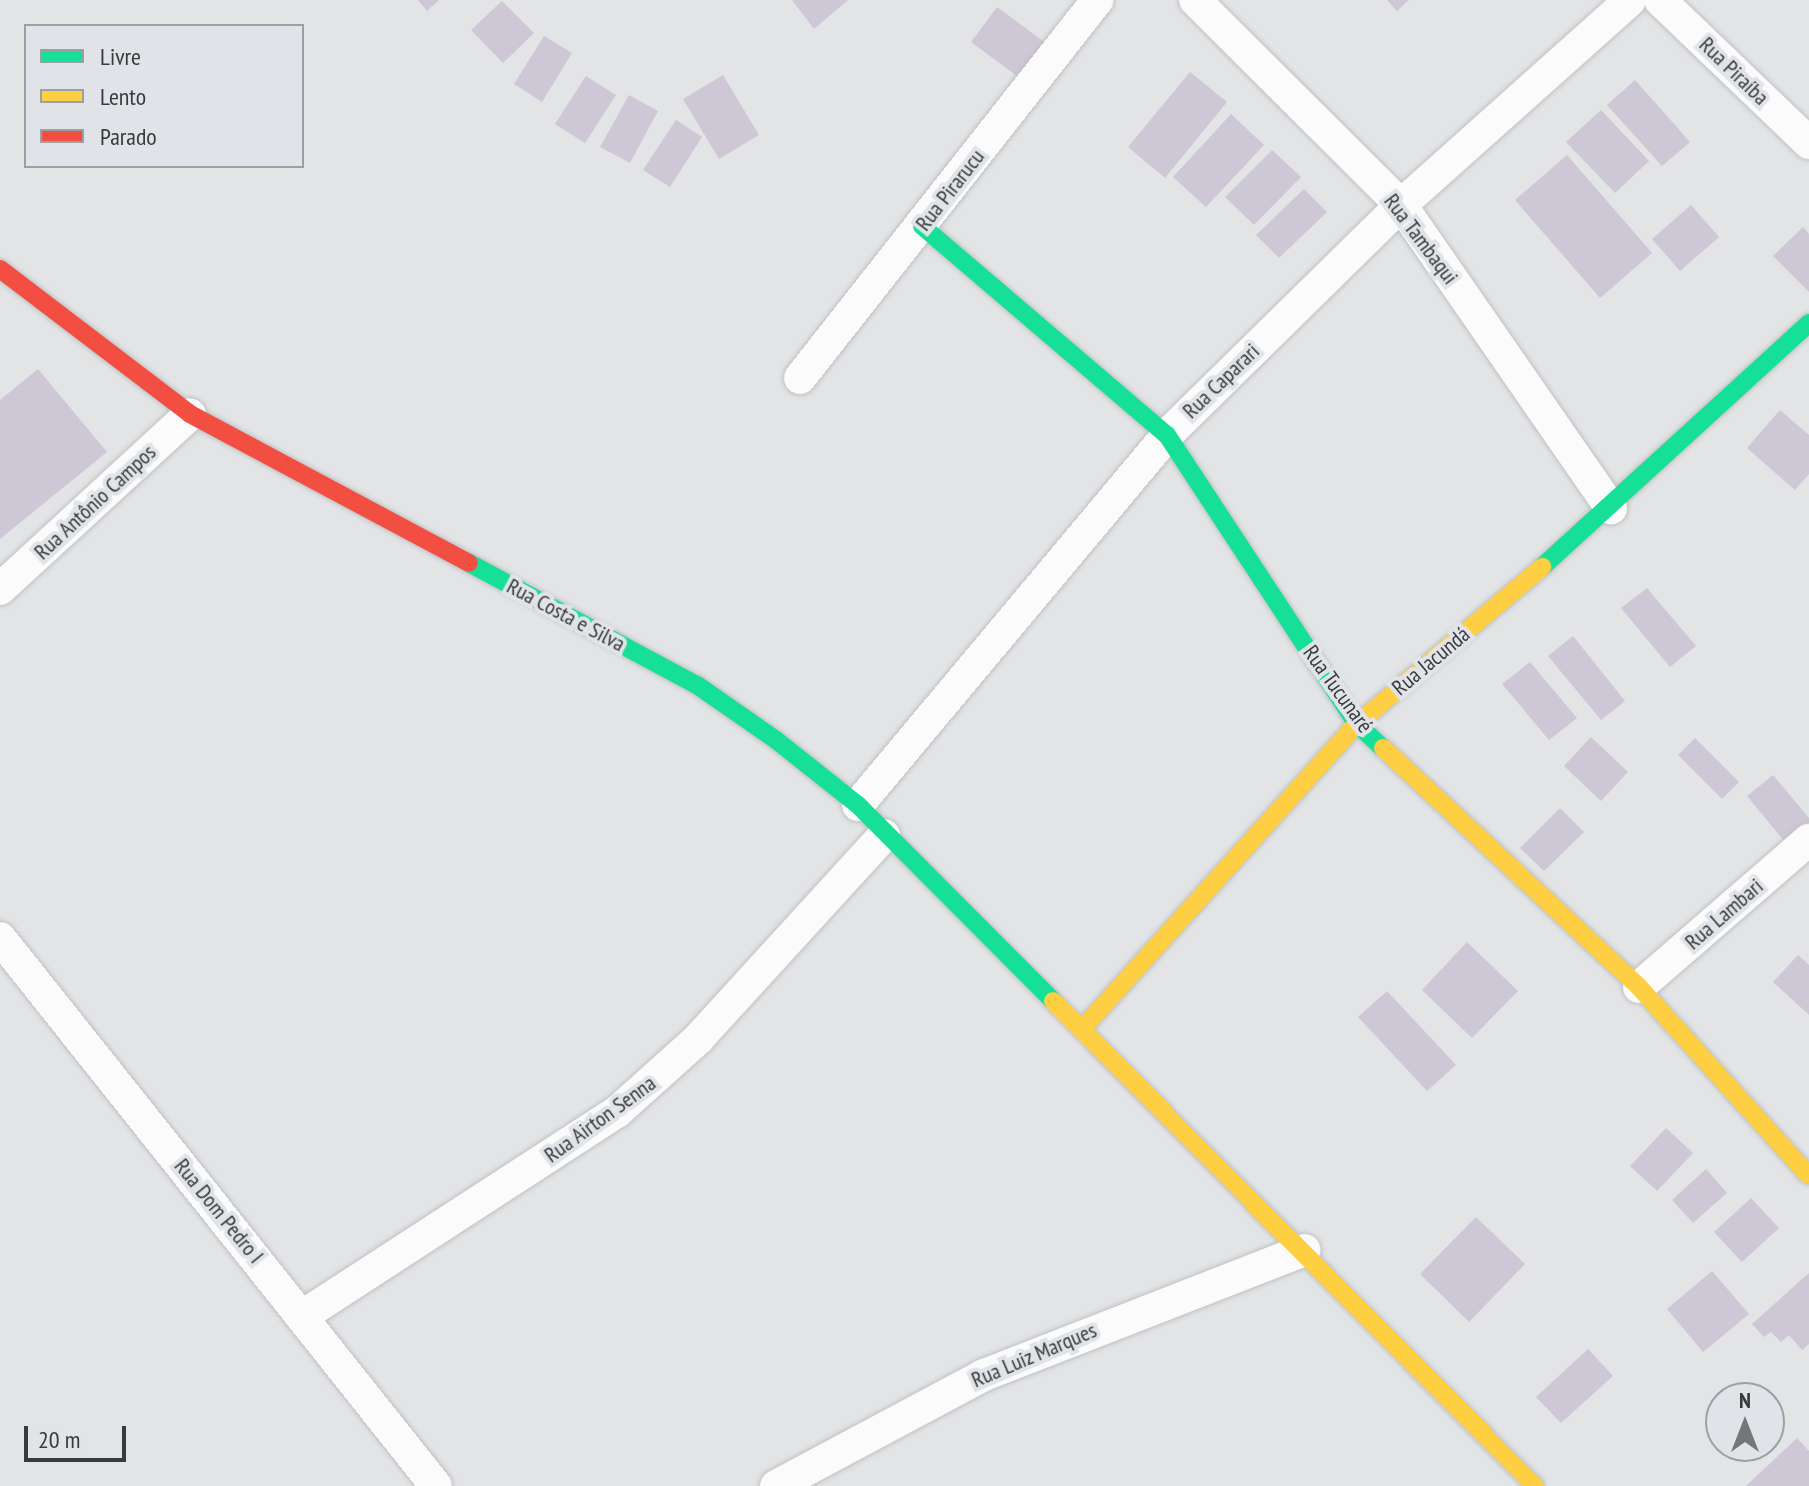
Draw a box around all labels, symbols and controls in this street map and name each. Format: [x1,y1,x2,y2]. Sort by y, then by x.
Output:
legend [24,24,304,168]
street label: Rua Piraíba [1694,32,1774,110]
text: Livre [100,41,141,72]
text: Lento [100,81,146,112]
text: Parado [100,121,157,152]
street label: Rua Pirarucu [910,144,990,236]
street label: Rua Tambaqui [1378,188,1464,290]
street label: Rua Caparari [1177,338,1265,424]
street label: Rua Antônio Campos [29,439,161,565]
street label: Rua Costa e Silva [502,573,630,657]
street label: Rua Jacundá [1387,621,1475,701]
street label: Rua Tucunaré [1297,640,1379,738]
street label: Rua Lambari [1680,873,1768,955]
street label: Rua Airton Senna [539,1070,661,1168]
street label: Rua Dom Pedro I [169,1153,269,1269]
street label: Rua Luiz Marques [967,1317,1101,1393]
north arrow [1705,1382,1785,1462]
text: N [1739,1386,1751,1414]
scale bar [28,1410,130,1460]
text: 20 m [38,1424,80,1455]

